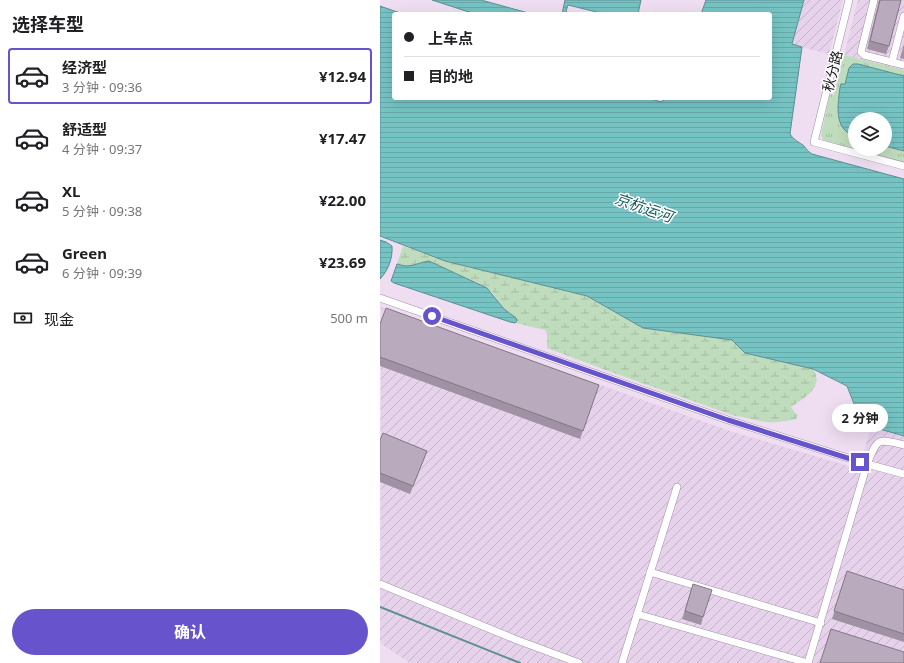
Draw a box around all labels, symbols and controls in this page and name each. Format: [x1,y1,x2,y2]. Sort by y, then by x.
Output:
text: 选择车型 [12,12,84,36]
text: 上车点 [428,28,473,48]
street label: 秋分路 [818,48,846,94]
text: 经济型 [62,57,107,77]
icon: car [14,58,50,94]
text: ¥12.94 [319,66,366,86]
text: 目的地 [428,66,473,86]
text: 3 分钟 · 09:36 [62,78,142,96]
map controls [848,112,892,156]
button: layers [848,112,892,156]
text: 舒适型 [62,119,107,139]
icon: car [14,120,50,156]
text: ¥17.47 [319,128,366,148]
text: 4 分钟 · 09:37 [62,140,142,158]
text: XL [62,181,80,201]
icon: car [14,182,50,218]
water label: 京杭运河 [612,188,678,227]
text: ¥22.00 [319,190,366,210]
text: 5 分钟 · 09:38 [62,202,142,220]
text: Green [62,243,107,263]
icon: car [14,244,50,280]
text: ¥23.69 [319,252,366,272]
text: 6 分钟 · 09:39 [62,264,142,282]
icon: cash [12,307,34,329]
route start [423,307,441,325]
text: 现金 [44,309,74,329]
text: 500 m [330,309,368,327]
callout: 2 分钟 [832,404,888,432]
text: 2 分钟 [842,409,878,427]
route end [851,453,869,471]
button: 确认 [12,609,368,655]

